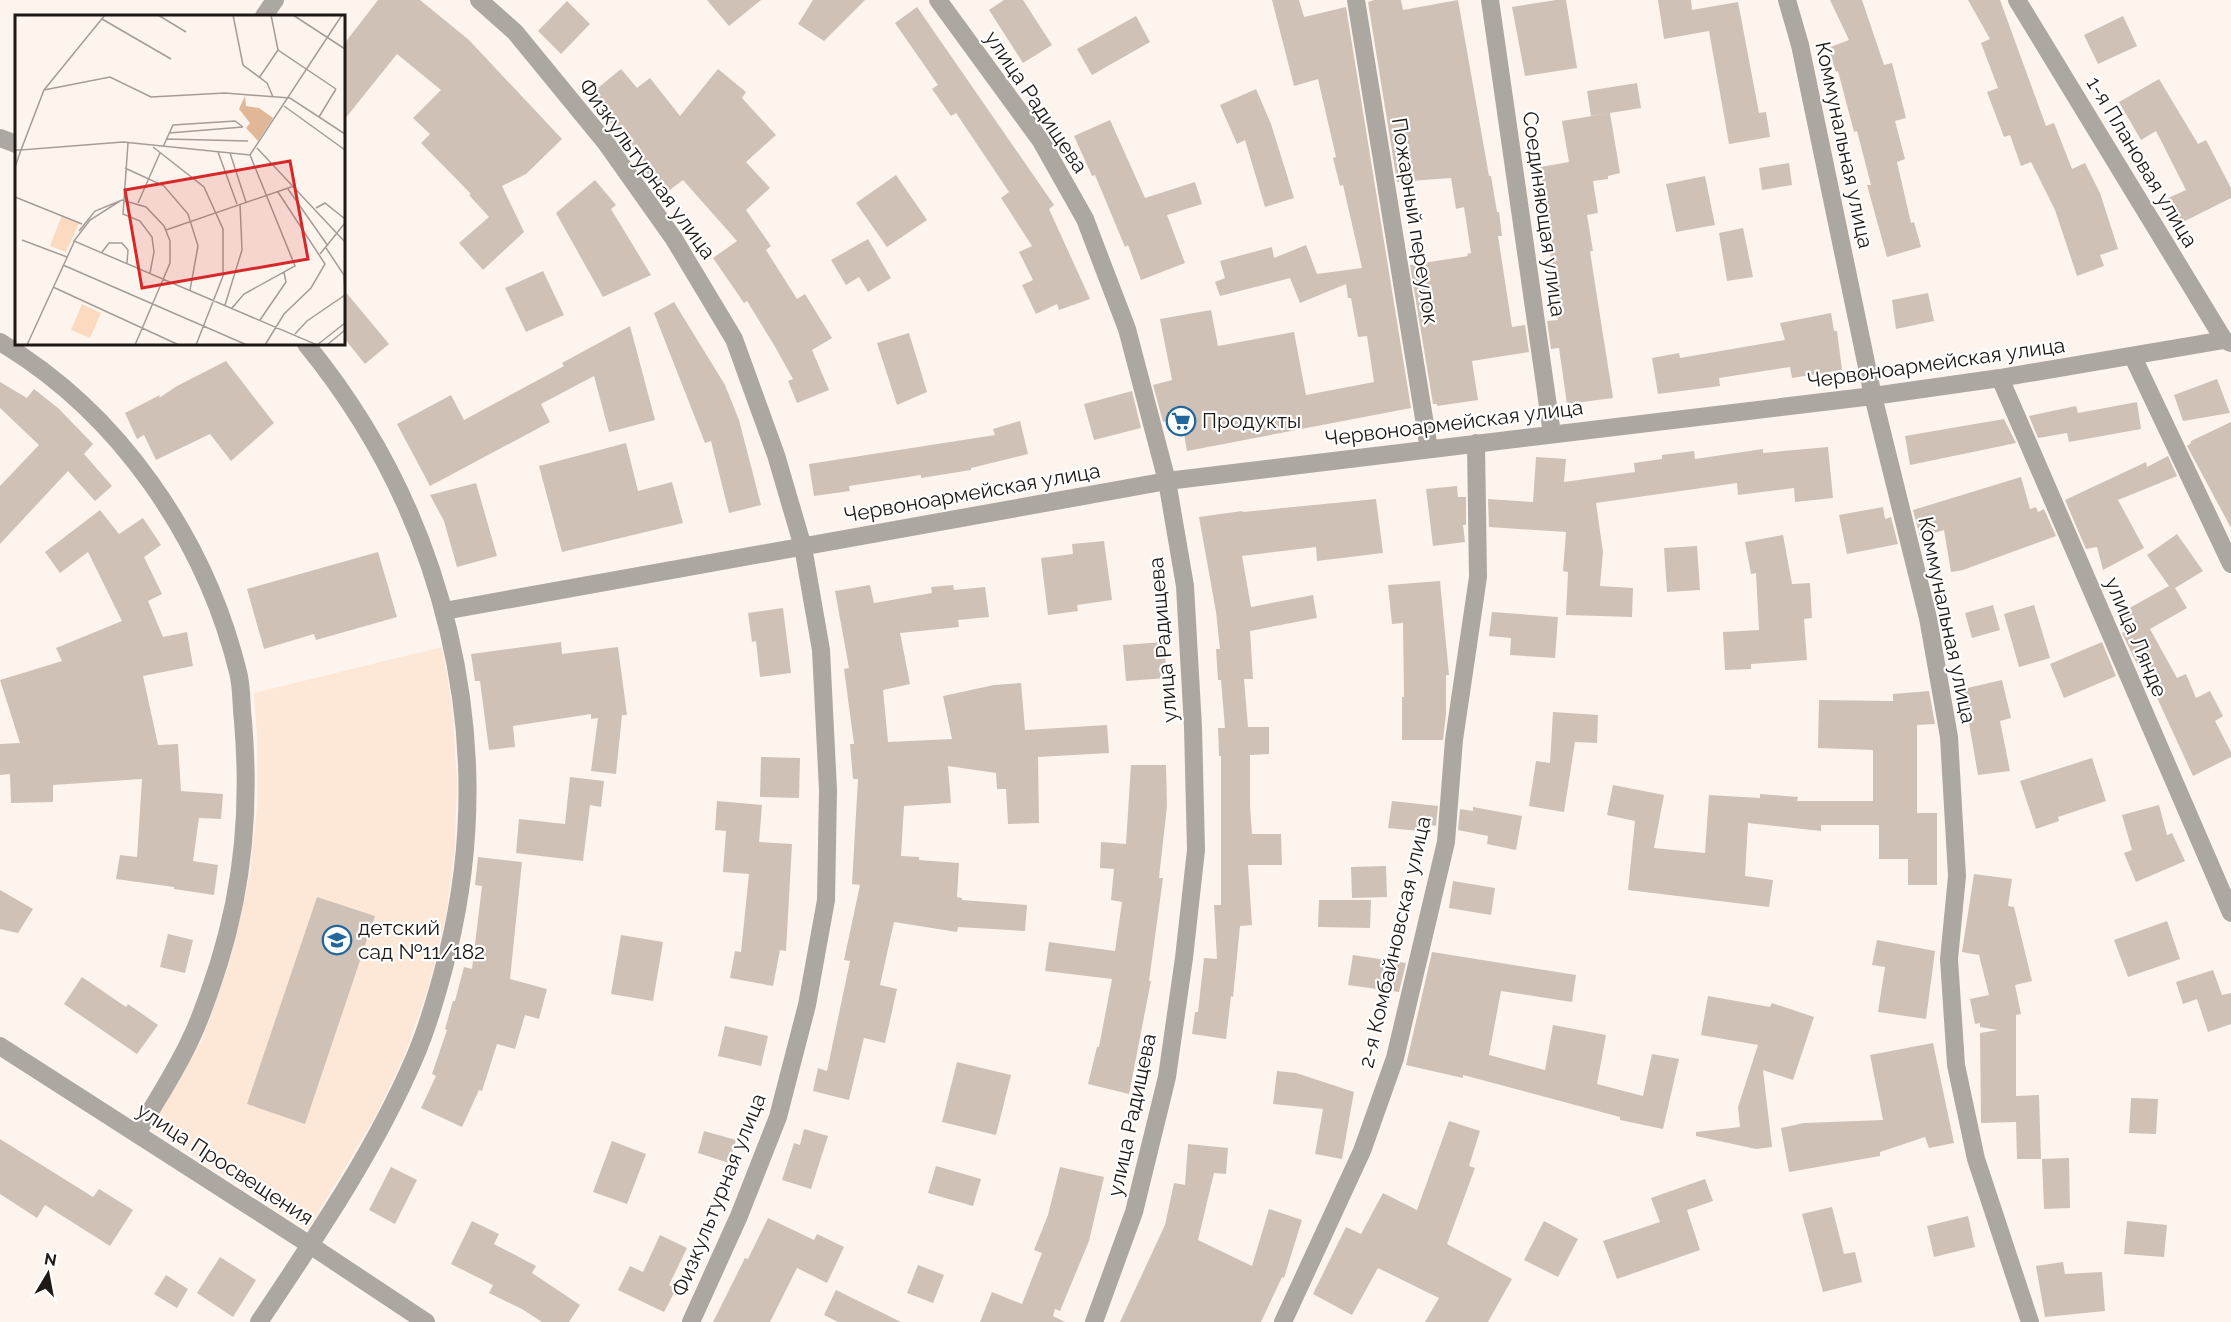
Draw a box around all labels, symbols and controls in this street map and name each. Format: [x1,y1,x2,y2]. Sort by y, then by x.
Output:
inset map [15,15,345,345]
street label: улица Радищева [980,26,1093,178]
street label: Коммунальная улица [1810,39,1879,251]
street label: 1-я Плановая улица [2082,72,2203,252]
street label: Физкультурная улица [574,74,721,264]
street label: Соединяющая улица [1518,110,1571,318]
street label: Пожарный переулок [1387,116,1444,326]
street label: Червоноармейская улица [1805,332,2066,393]
street label: Червоноармейская улица [1323,394,1585,451]
supermarket icon: Продукты [1165,405,1197,437]
place label: Продукты [1202,408,1301,433]
street label: Червоноармейская улица [842,458,1102,527]
street label: Коммунальная улица [1913,514,1982,726]
street label: улица Радищева [1143,556,1182,724]
street label: улица Лянде [2100,573,2173,700]
street label: 2-я Комбайновская улица [1353,814,1436,1070]
place label: детский сад №11/182 [358,915,485,964]
school or university icon: детский сад №11/182 [321,924,353,956]
street label: улица Радищева [1102,1031,1161,1199]
street label: Физкультурная улица [666,1090,771,1300]
street label: улица Просвещения [132,1097,318,1230]
north arrow [18,1244,78,1304]
text: N [43,1249,58,1270]

